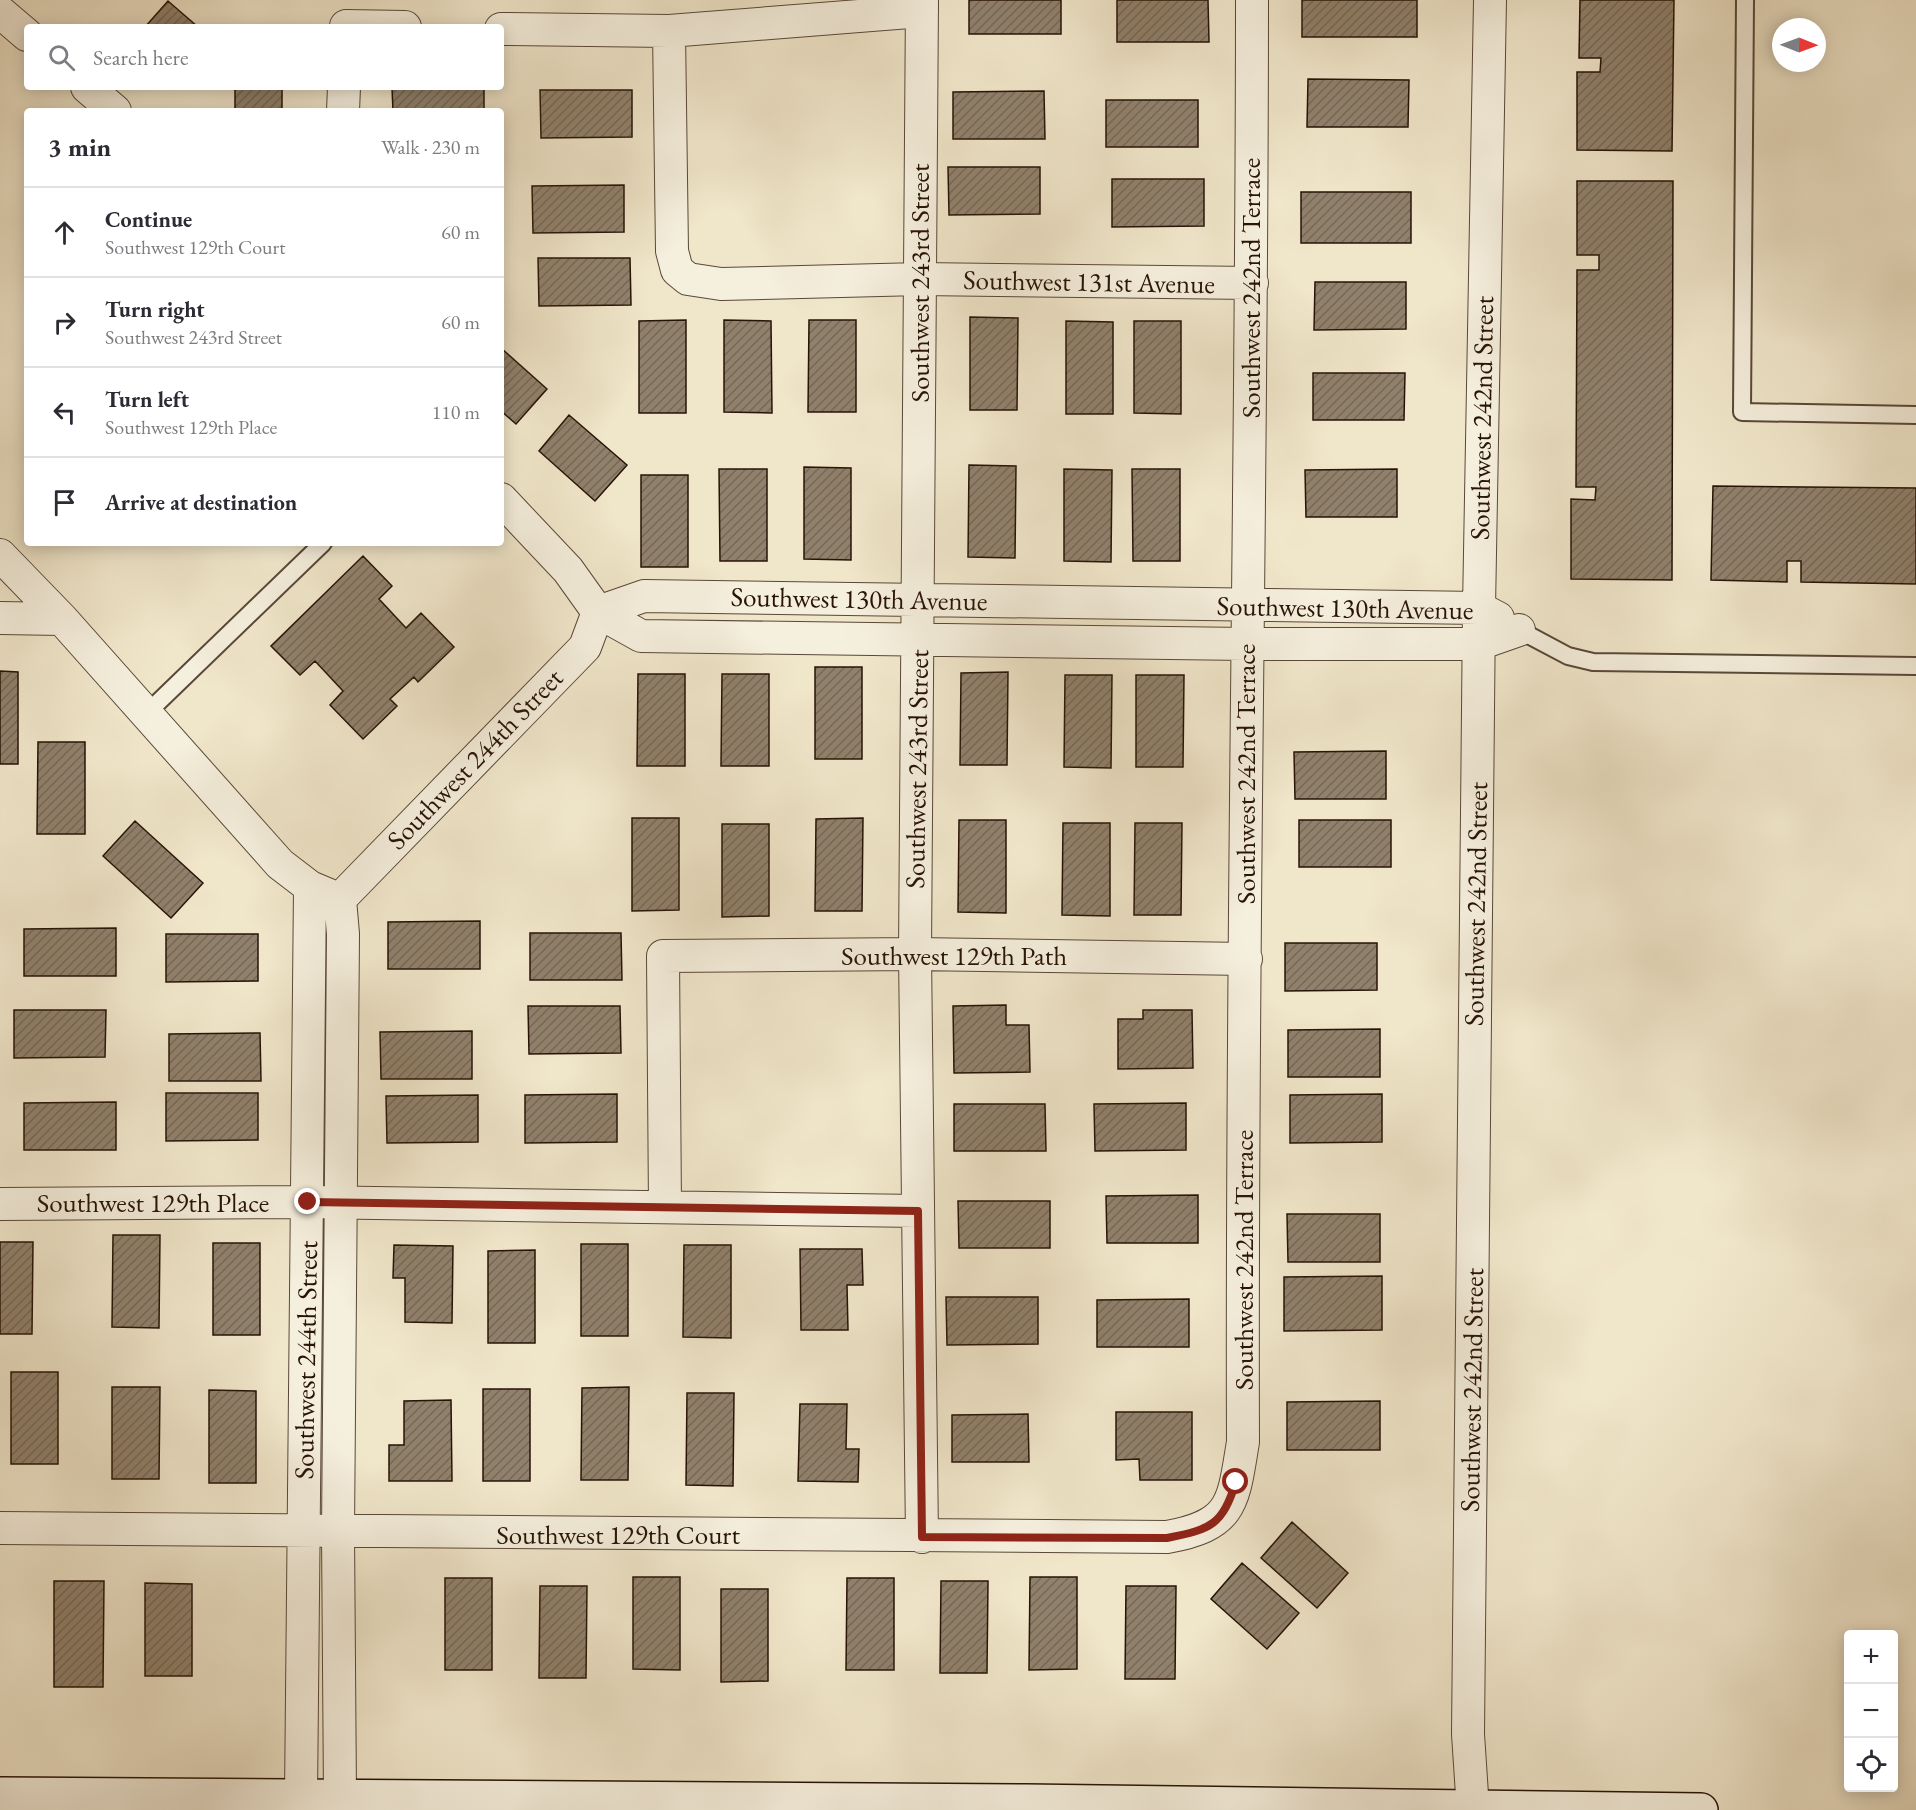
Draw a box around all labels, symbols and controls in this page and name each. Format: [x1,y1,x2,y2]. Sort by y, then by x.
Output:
north arrow [1772,18,1826,72]
search box [24,24,504,90]
icon: search [45,41,78,74]
text: Search here [93,43,188,72]
text: 3 min [48,130,111,164]
text: Walk · 230 m [381,134,480,160]
street label: Southwest 242nd Terrace [1233,158,1268,418]
street label: Southwest 243rd Street [902,163,937,403]
text: Continue [105,205,192,234]
icon: ahead [48,216,81,249]
text: 60 m [441,219,480,245]
text: Southwest 129th Court [105,234,286,260]
street label: Southwest 131st Avenue [963,262,1215,301]
text: Turn right [105,295,204,324]
street label: Southwest 242nd Street [1462,295,1501,540]
icon: right [48,306,81,339]
text: 60 m [441,309,480,335]
text: Southwest 243rd Street [105,324,282,350]
text: Turn left [105,385,189,414]
icon: left [48,396,81,429]
text: 110 m [432,399,480,425]
text: Southwest 129th Place [105,414,277,440]
icon: arrive [48,486,81,519]
text: Arrive at destination [105,488,297,517]
street label: Southwest 130th Avenue [730,579,988,618]
street label: Southwest 130th Avenue [1216,588,1474,627]
street label: Southwest 242nd Terrace [1228,644,1263,904]
street label: Southwest 243rd Street [897,649,936,889]
street label: Southwest 244th Street [379,660,571,857]
street label: Southwest 242nd Street [1456,781,1495,1026]
street label: Southwest 129th Path [841,938,1067,973]
street label: Southwest 242nd Terrace [1226,1130,1261,1390]
street label: Southwest 129th Place [37,1185,269,1220]
route end [294,1188,320,1214]
street label: Southwest 244th Street [286,1240,325,1480]
street label: Southwest 242nd Street [1452,1267,1491,1512]
route start [1222,1468,1248,1494]
street label: Southwest 129th Court [496,1517,740,1552]
map controls [1844,1630,1898,1792]
button: + [1844,1630,1898,1684]
button: − [1844,1684,1898,1738]
button: locate [1844,1738,1898,1792]

